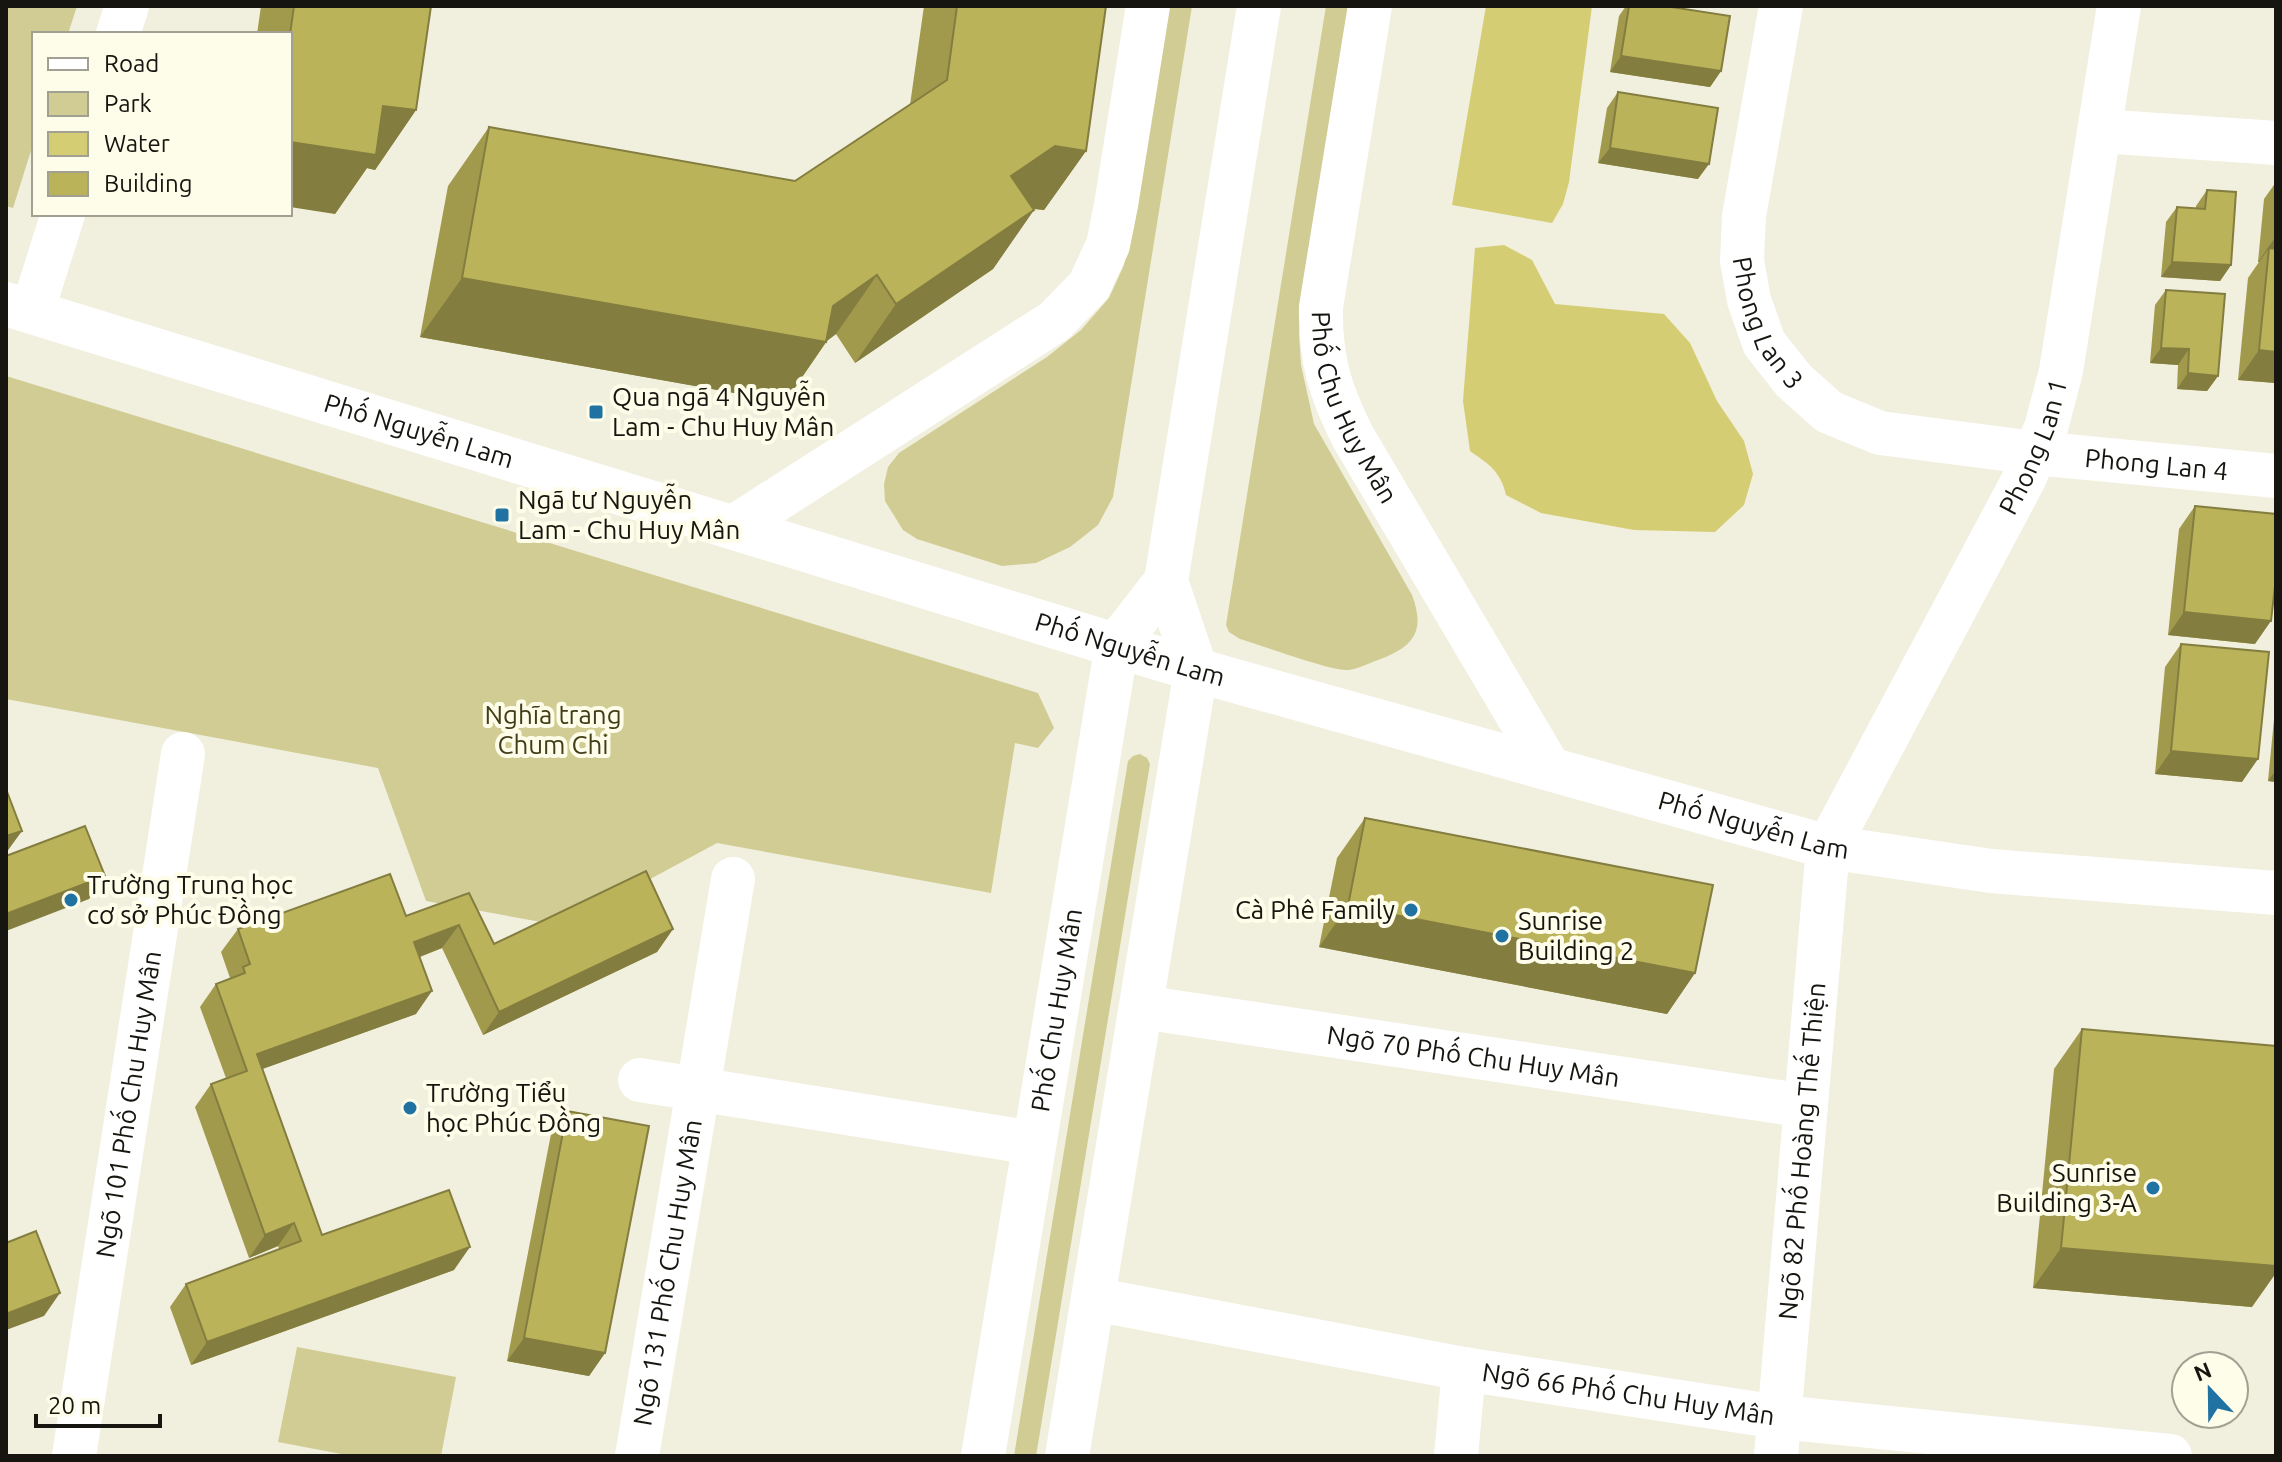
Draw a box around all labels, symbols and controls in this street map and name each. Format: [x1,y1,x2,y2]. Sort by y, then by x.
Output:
legend [32,32,292,216]
text: Road [104,50,159,77]
text: Park [104,90,152,117]
text: Water [104,130,170,157]
text: Building [104,170,192,197]
street label: Phong Lan 3 [1728,254,1809,394]
street label: Phố Chu Huy Mân [1307,311,1404,508]
street label: Phong Lan 1 [1993,376,2072,519]
place label: Qua ngã 4 Nguyễn Lam - Chu Huy Mân [612,380,834,441]
street label: Phố Nguyễn Lam [321,388,517,473]
marker: Qua ngã 4 Nguyễn Lam - Chu Huy Mân [587,403,605,421]
street label: Phong Lan 4 [2084,443,2229,485]
place label: Ngã tư Nguyễn Lam - Chu Huy Mân [518,483,740,544]
marker: Ngã tư Nguyễn Lam - Chu Huy Mân [493,506,511,524]
street label: Phố Nguyễn Lam [1032,606,1228,691]
park label: Nghĩa trang Chum Chi [484,700,622,759]
street label: Phố Nguyễn Lam [1655,785,1851,864]
place label: Trường Trung học cơ sở Phúc Đồng [87,870,293,929]
marker: Trường Trung học cơ sở Phúc Đồng [62,891,80,909]
place label: Cà Phê Family [1235,895,1395,924]
marker: Cà Phê Family [1402,901,1420,919]
street label: Phố Chu Huy Mân [1025,906,1087,1114]
place label: Sunrise Building 2 [1518,906,1634,965]
marker: Sunrise Building 2 [1493,927,1511,945]
street label: Ngõ 101 Phố Chu Huy Mân [90,949,166,1260]
street label: Ngõ 82 Phố Hoàng Thế Thiện [1773,981,1830,1321]
street label: Ngõ 70 Phố Chu Huy Mân [1325,1020,1622,1092]
place label: Trường Tiểu học Phúc Đồng [426,1078,601,1137]
marker: Trường Tiểu học Phúc Đồng [401,1099,419,1117]
street label: Ngõ 131 Phố Chu Huy Mân [627,1117,707,1428]
place label: Sunrise Building 3-A [1996,1158,2137,1217]
marker: Sunrise Building 3-A [2144,1179,2162,1197]
north arrow [2170,1350,2250,1430]
text: N [2190,1356,2215,1386]
street label: Ngõ 66 Phố Chu Huy Mân [1480,1357,1777,1430]
scale bar [36,1378,160,1428]
text: 20 m [48,1392,101,1419]

